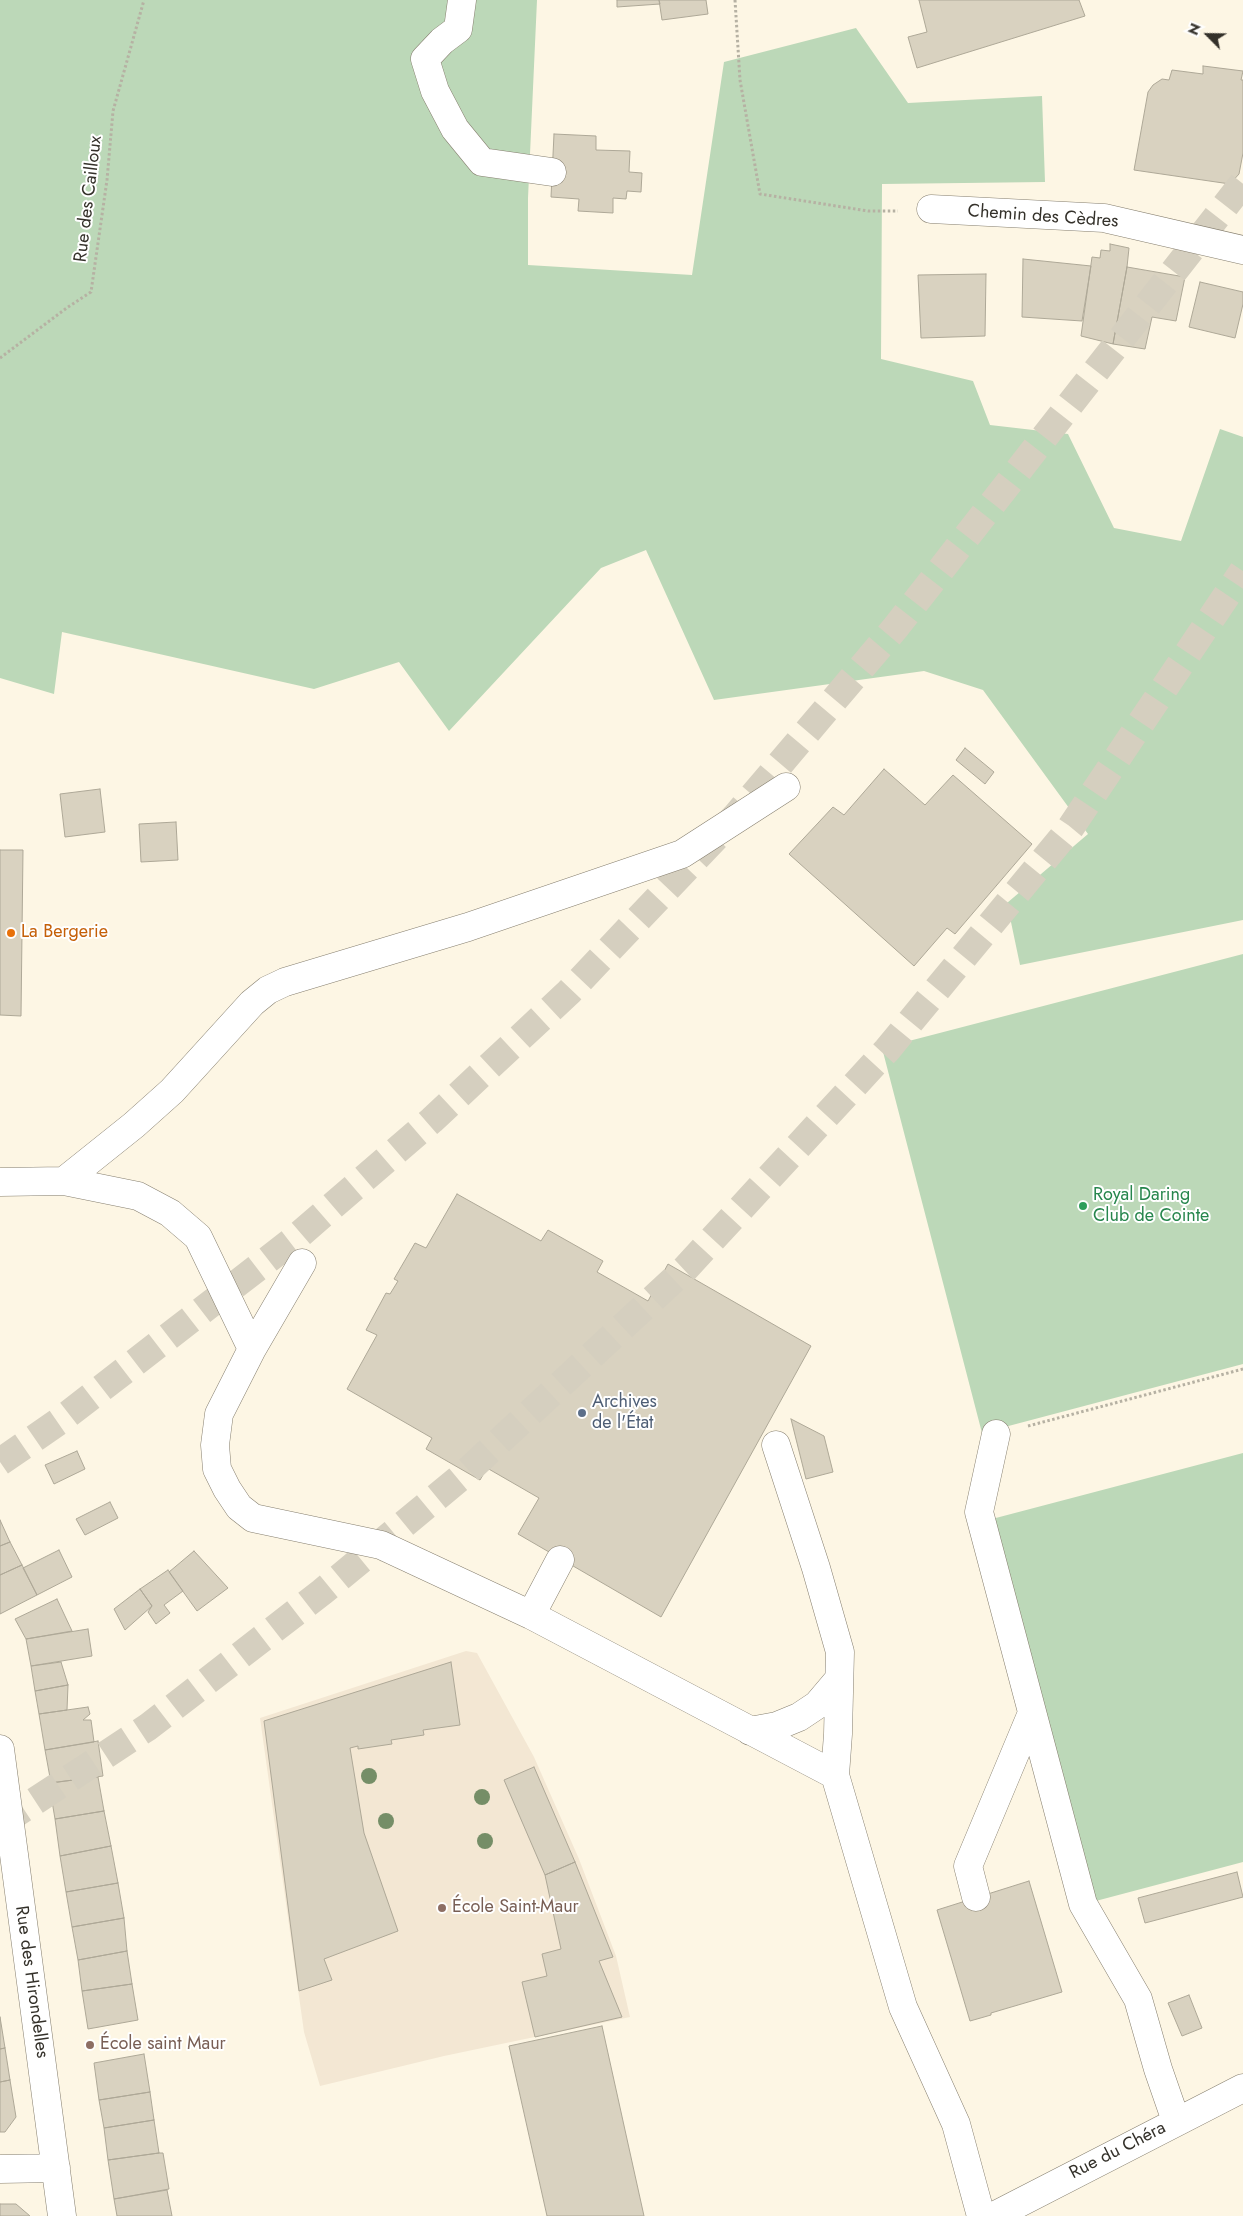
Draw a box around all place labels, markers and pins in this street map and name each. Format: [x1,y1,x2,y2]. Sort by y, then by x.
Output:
place label: La Bergerie [21,922,108,944]
marker: La Bergerie [5,927,17,939]
place label: Royal Daring Club de Cointe [1093,1185,1209,1228]
marker: Royal Daring Club de Cointe [1077,1200,1089,1212]
place label: Archives de l'État [592,1392,657,1435]
marker: Archives de l'État [576,1407,588,1419]
place label: École Saint-Maur [452,1897,579,1919]
marker: École Saint-Maur [436,1902,448,1914]
place label: École saint Maur [100,2034,226,2056]
marker: École saint Maur [84,2039,96,2051]

